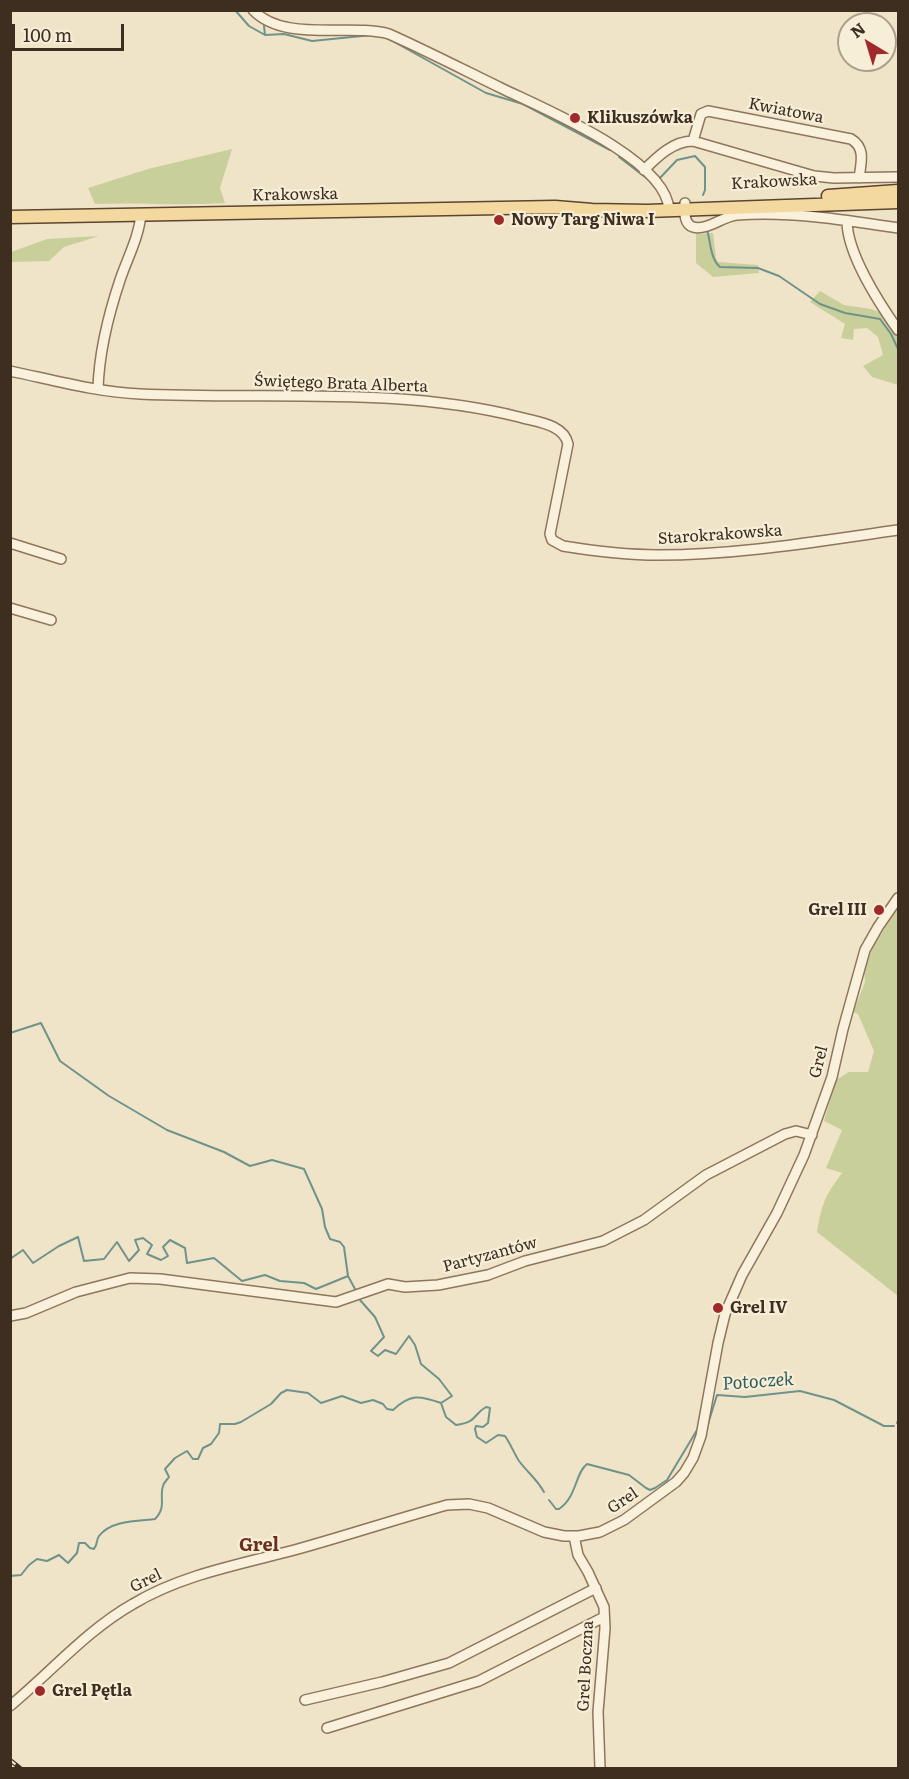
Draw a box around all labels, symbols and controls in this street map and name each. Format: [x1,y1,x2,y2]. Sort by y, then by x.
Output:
scale bar [15,12,128,50]
north arrow [837,12,897,72]
text: N [844,16,870,43]
text: 100 m [23,21,72,48]
street label: Kwiatowa [747,94,825,128]
place label: Klikuszówka [587,108,693,128]
marker: Klikuszówka [568,111,582,125]
street label: Krakowska [730,170,818,194]
street label: Krakowska [252,185,338,205]
place label: Nowy Targ Niwa I [511,210,655,230]
marker: Nowy Targ Niwa I [492,213,506,227]
street label: Świętego Brata Alberta [254,371,428,397]
street label: Starokrakowska [657,521,783,549]
place label: Grel III [808,900,867,920]
marker: Grel III [872,903,886,917]
street label: Grel [806,1044,832,1080]
street label: Partyzantów [441,1233,539,1277]
place label: Grel IV [730,1298,788,1318]
marker: Grel IV [711,1301,725,1315]
water label: Potoczek [722,1369,794,1395]
street label: Grel [604,1484,642,1518]
district label: Grel [239,1535,279,1557]
street label: Grel [127,1565,165,1597]
street label: Grel Boczna [574,1620,598,1712]
place label: Grel Pętla [52,1681,132,1701]
marker: Grel Pętla [33,1684,47,1698]

